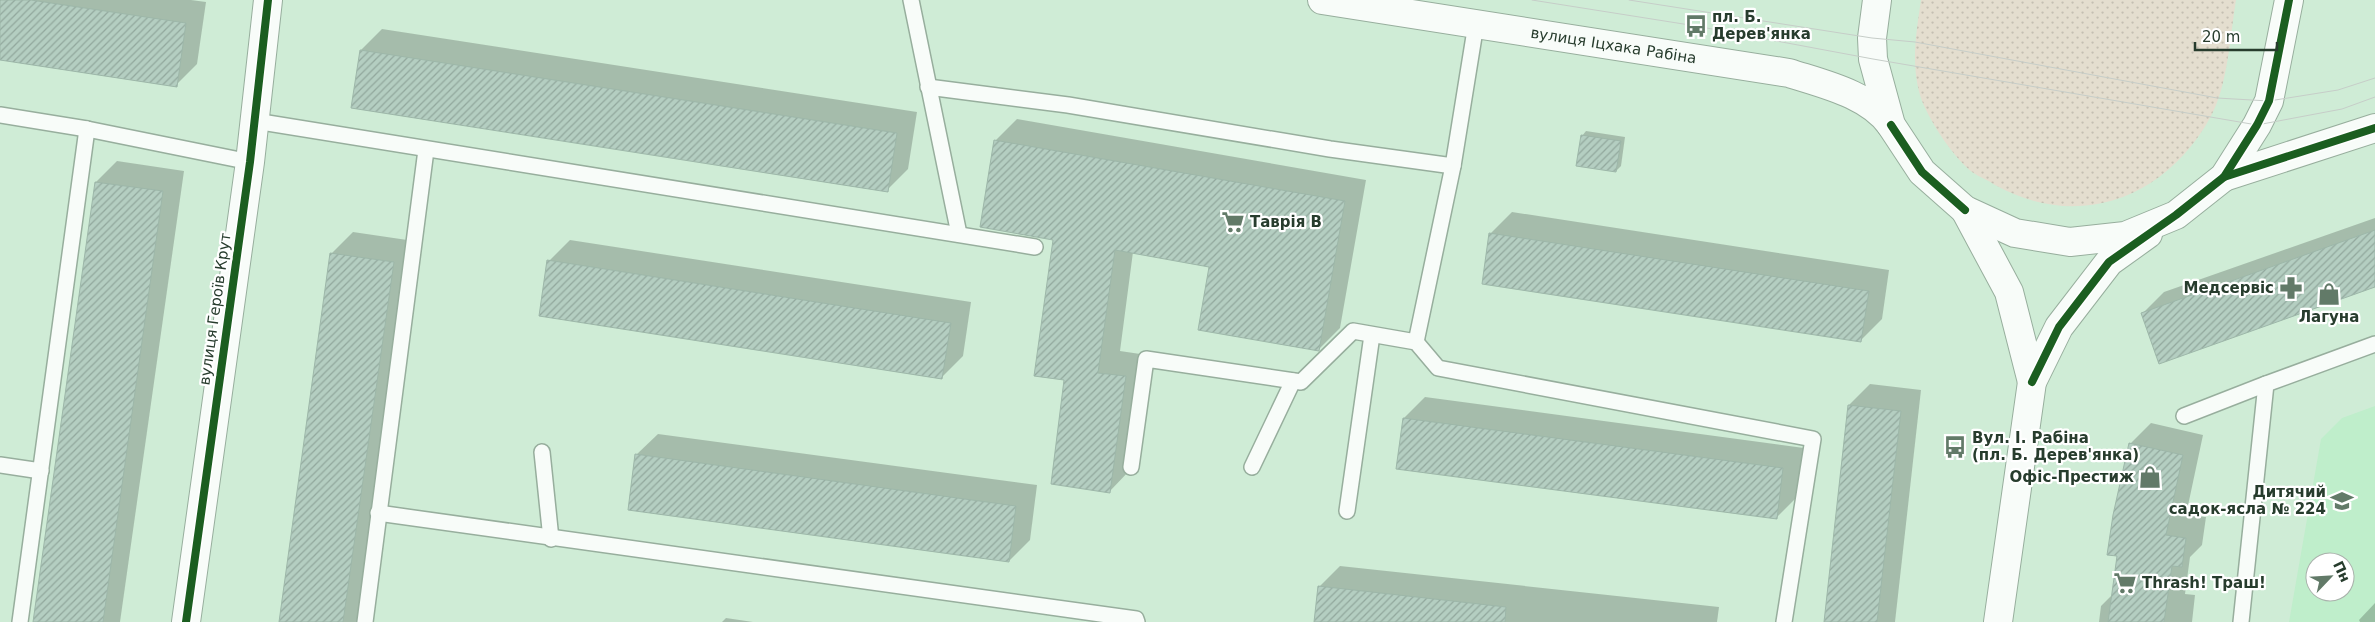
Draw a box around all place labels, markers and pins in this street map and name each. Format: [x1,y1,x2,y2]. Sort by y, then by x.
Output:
place label: пл. Б. Дерев'янка [1712,8,1811,43]
bus stop icon: пл. Б. Дерев'янка [1683,13,1709,39]
supermarket icon: Таврія В [1220,209,1246,235]
place label: Таврія В [1250,213,1322,231]
pharmacy icon: Медсервіс [2278,275,2304,301]
place label: Медсервіс [2183,279,2274,297]
shop icon: Лагуна [2316,281,2342,307]
place label: Лагуна [2299,308,2359,326]
place label: Вул. І. Рабіна (пл. Б. Дерев'янка) [1972,429,2139,464]
bus stop icon: Вул. І. Рабіна (пл. Б. Дерев'янка) [1942,434,1968,460]
shop icon: Офіс-Престиж [2137,464,2163,490]
place label: Офіс-Престиж [2010,468,2134,486]
place label: Дитячий садок-ясла № 224 [2169,483,2326,518]
school or university icon: Дитячий садок-ясла № 224 [2329,488,2355,514]
supermarket icon: Thrash! Траш! [2112,570,2138,596]
place label: Thrash! Траш! [2142,574,2266,592]

